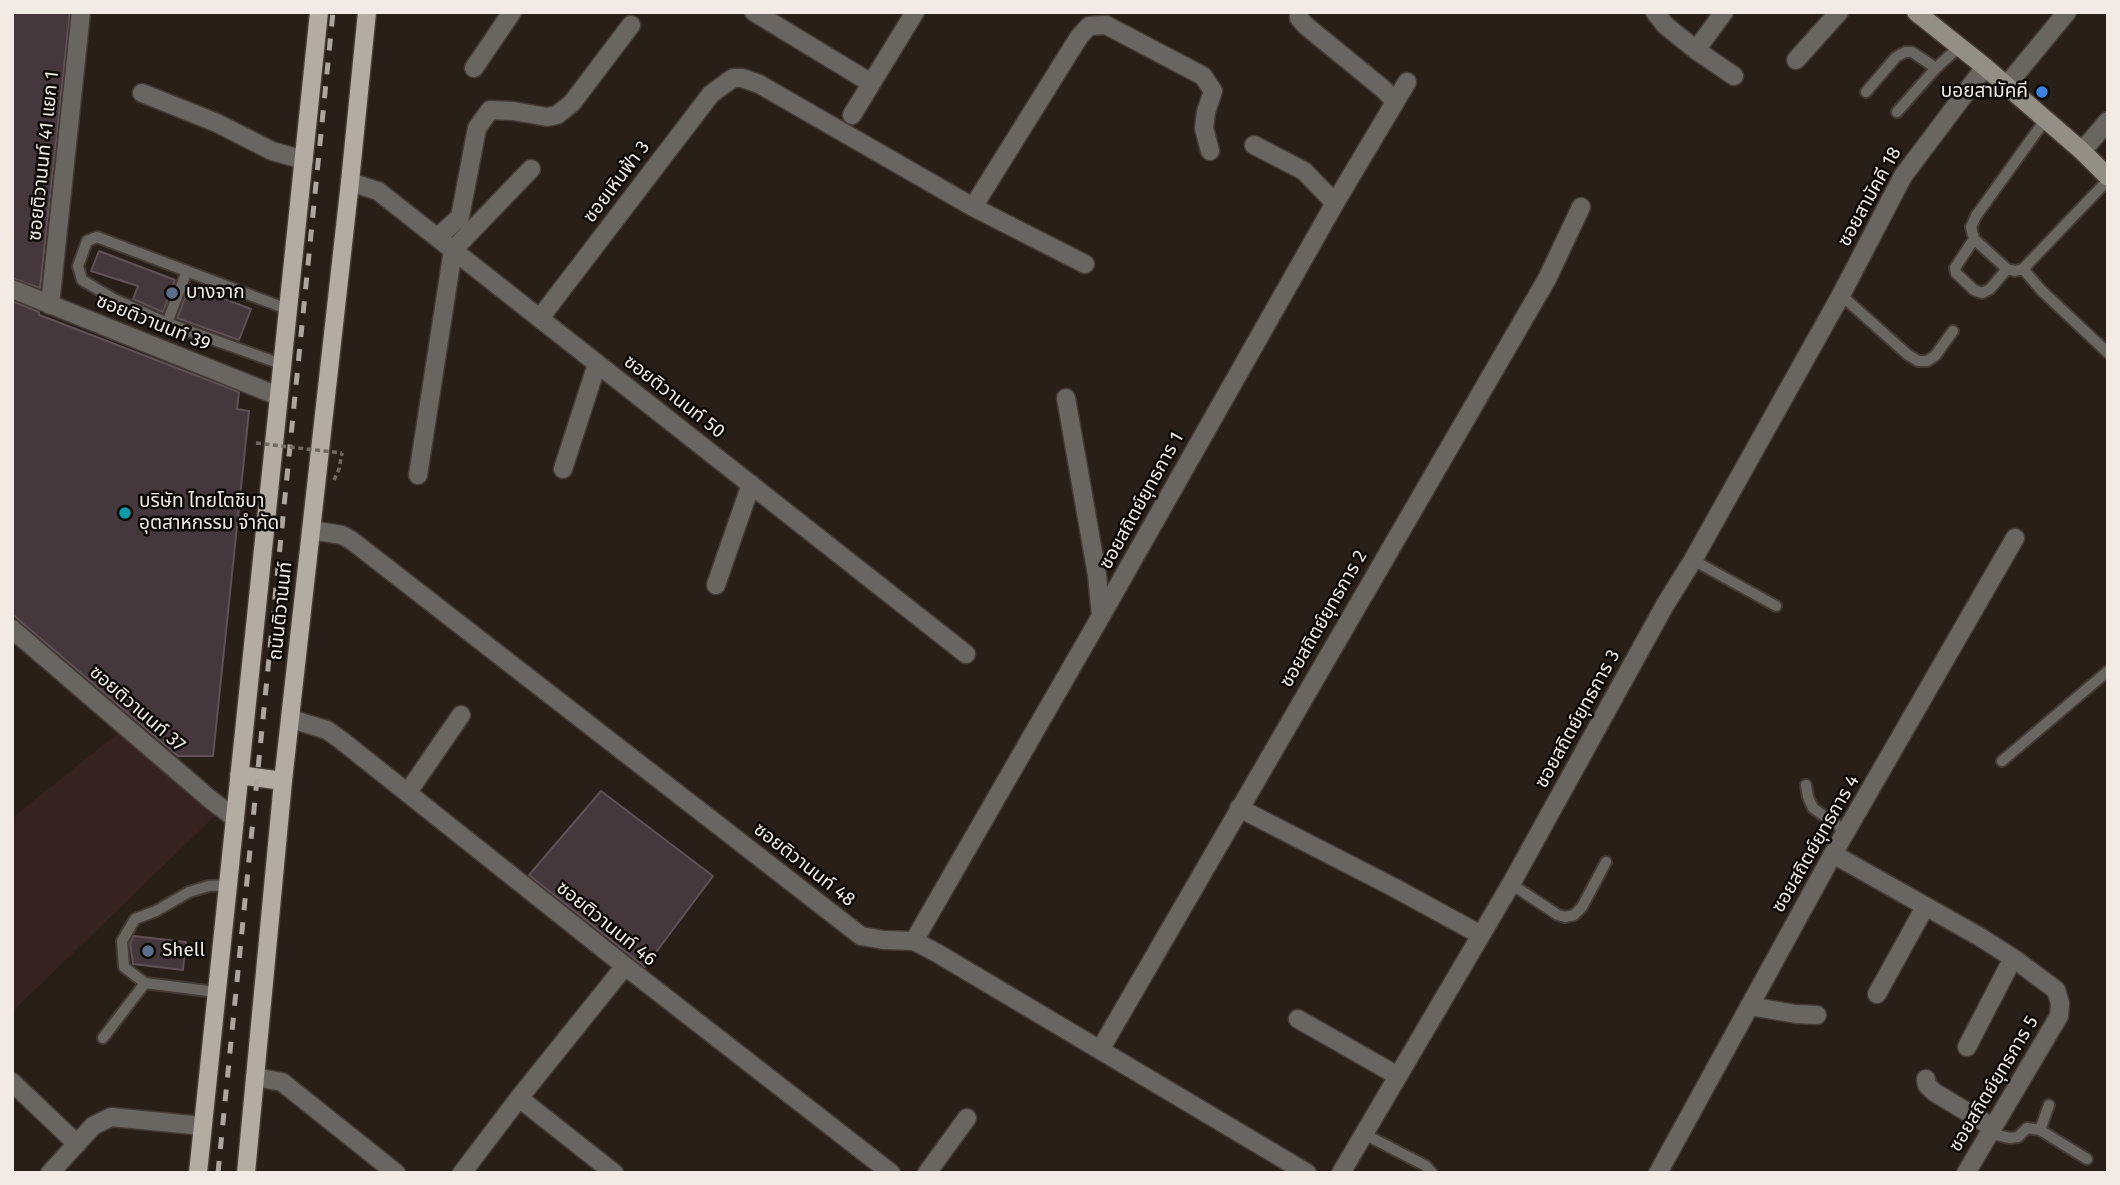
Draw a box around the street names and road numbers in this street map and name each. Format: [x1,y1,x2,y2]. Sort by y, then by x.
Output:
street label: ซอยติวานนท์ 41 แยก 1 [24,70,64,242]
street label: ซอยเหินฟ้า 3 [579,137,655,227]
street label: ซอยสามัคคี 18 [1833,143,1907,251]
street label: ซอยติวานนท์ 39 [93,290,213,356]
street label: ซอยติวานนท์ 50 [619,350,729,444]
street label: ซอยสถิตย์ยุทธการ 1 [1095,428,1189,574]
street label: ซอยสถิตย์ยุทธการ 2 [1276,546,1372,692]
street label: ถนนติวานนท์ [265,561,297,661]
street label: ซอยสถิตย์ยุทธการ 3 [1531,646,1625,792]
street label: ซอยติวานนท์ 37 [84,661,190,757]
street label: ซอยสถิตย์ยุทธการ 4 [1767,771,1865,917]
street label: ซอยติวานนท์ 48 [749,818,859,912]
street label: ซอยติวานนท์ 46 [551,877,661,971]
street label: ซอยสถิตย์ยุทธการ 5 [1944,1012,2044,1156]

